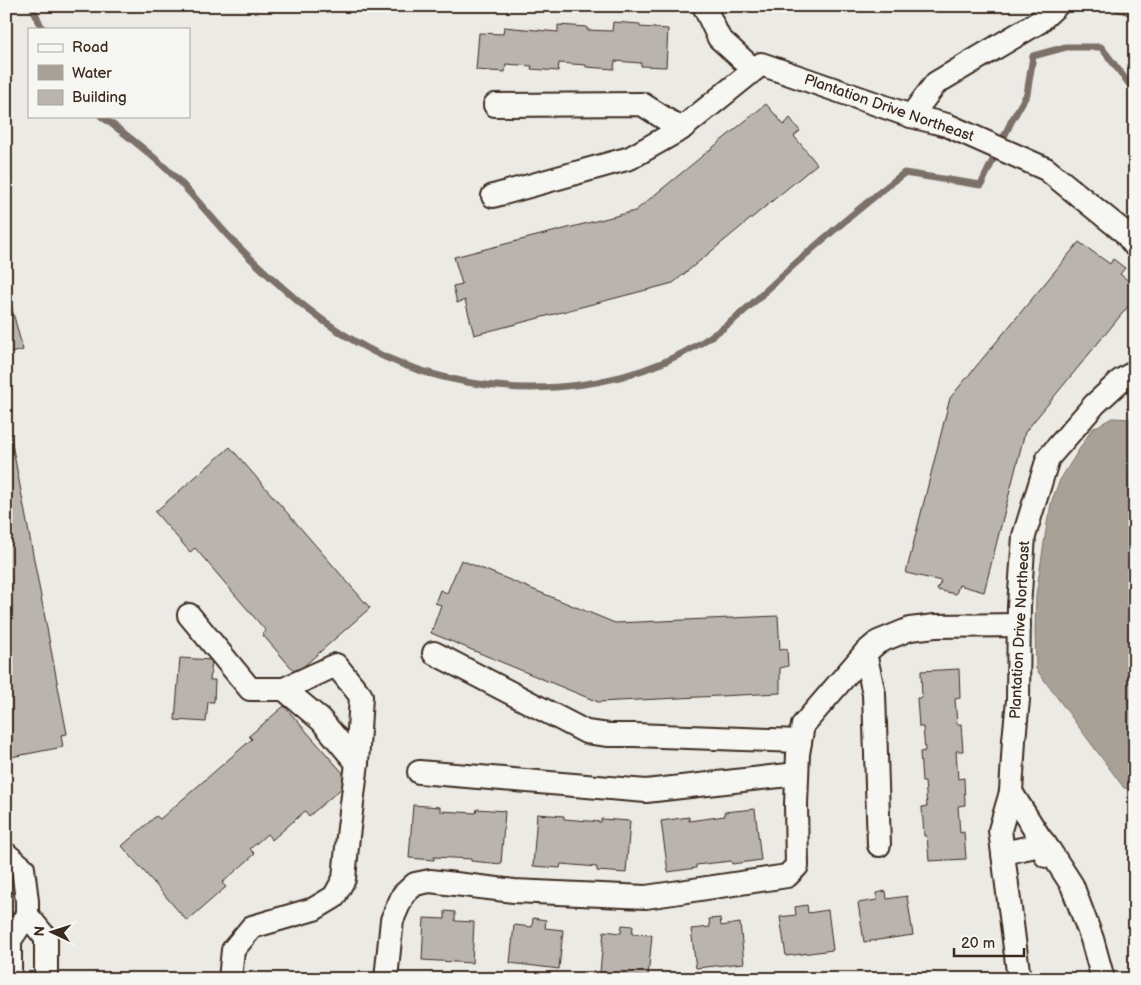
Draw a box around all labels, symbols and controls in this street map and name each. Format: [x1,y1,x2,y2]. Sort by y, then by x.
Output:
legend [28,28,190,118]
text: Road [72,38,108,57]
text: Water [72,64,112,83]
street label: Plantation Drive Northeast [802,70,977,146]
text: Building [72,88,127,107]
street label: Plantation Drive Northeast [1006,540,1034,720]
north arrow [28,908,78,958]
text: N [31,925,48,937]
scale bar [954,925,1024,957]
text: 20 m [961,934,995,953]

